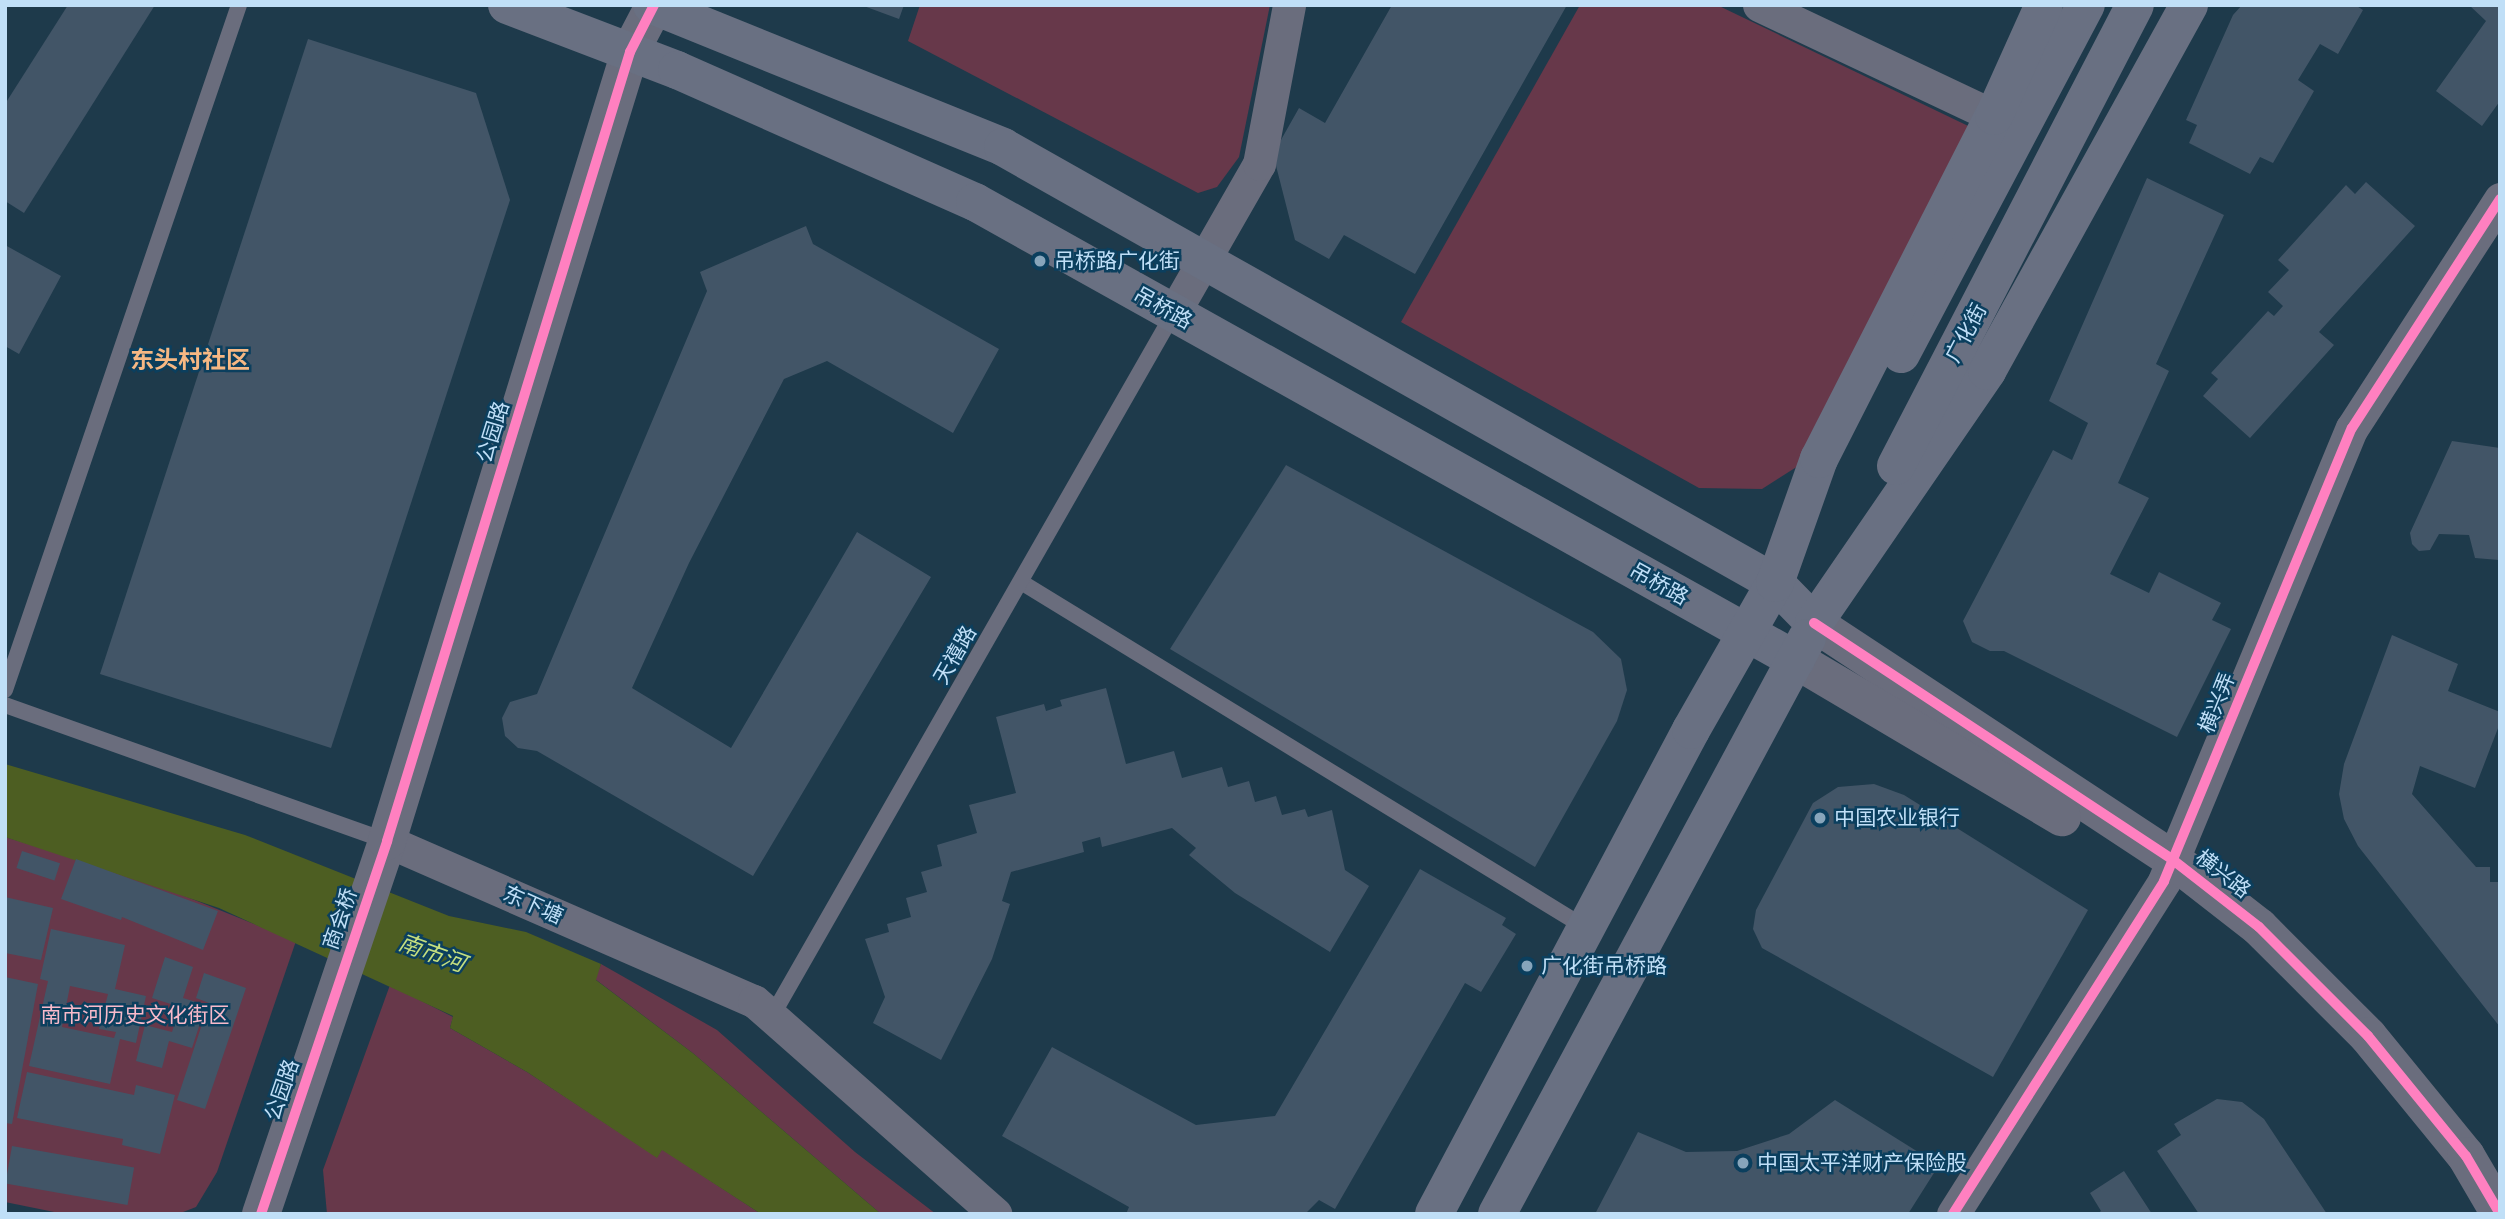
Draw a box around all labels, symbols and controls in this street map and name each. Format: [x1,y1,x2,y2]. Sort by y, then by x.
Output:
place label: 吊桥路广化街 [1054,248,1180,274]
marker: 吊桥路广化街 [1032,253,1048,269]
street label: 吊桥路 [1129,282,1197,334]
street label: 广化街 [1940,299,1992,367]
district label: 东头村社区 [130,346,250,374]
street label: 公园路 [472,398,514,466]
street label: 吊桥路 [1625,558,1693,610]
street label: 天禧路 [928,621,982,689]
street label: 横兴弄 [2194,669,2240,737]
place label: 中国农业银行 [1834,805,1960,831]
marker: 中国农业银行 [1812,810,1828,826]
street label: 横兴路 [2190,845,2256,903]
street label: 东下塘 [499,881,567,929]
street label: 商会桥 [318,885,362,953]
water label: 南市河 [395,928,469,978]
place label: 广化街吊桥路 [1541,953,1667,979]
marker: 广化街吊桥路 [1519,958,1535,974]
park label: 南市河历史文化街区 [41,1002,229,1028]
street label: 公园路 [260,1056,304,1124]
place label: 中国太平洋财产保险股 [1757,1150,1967,1176]
marker: 中国太平洋财产保险股 [1735,1155,1751,1171]

